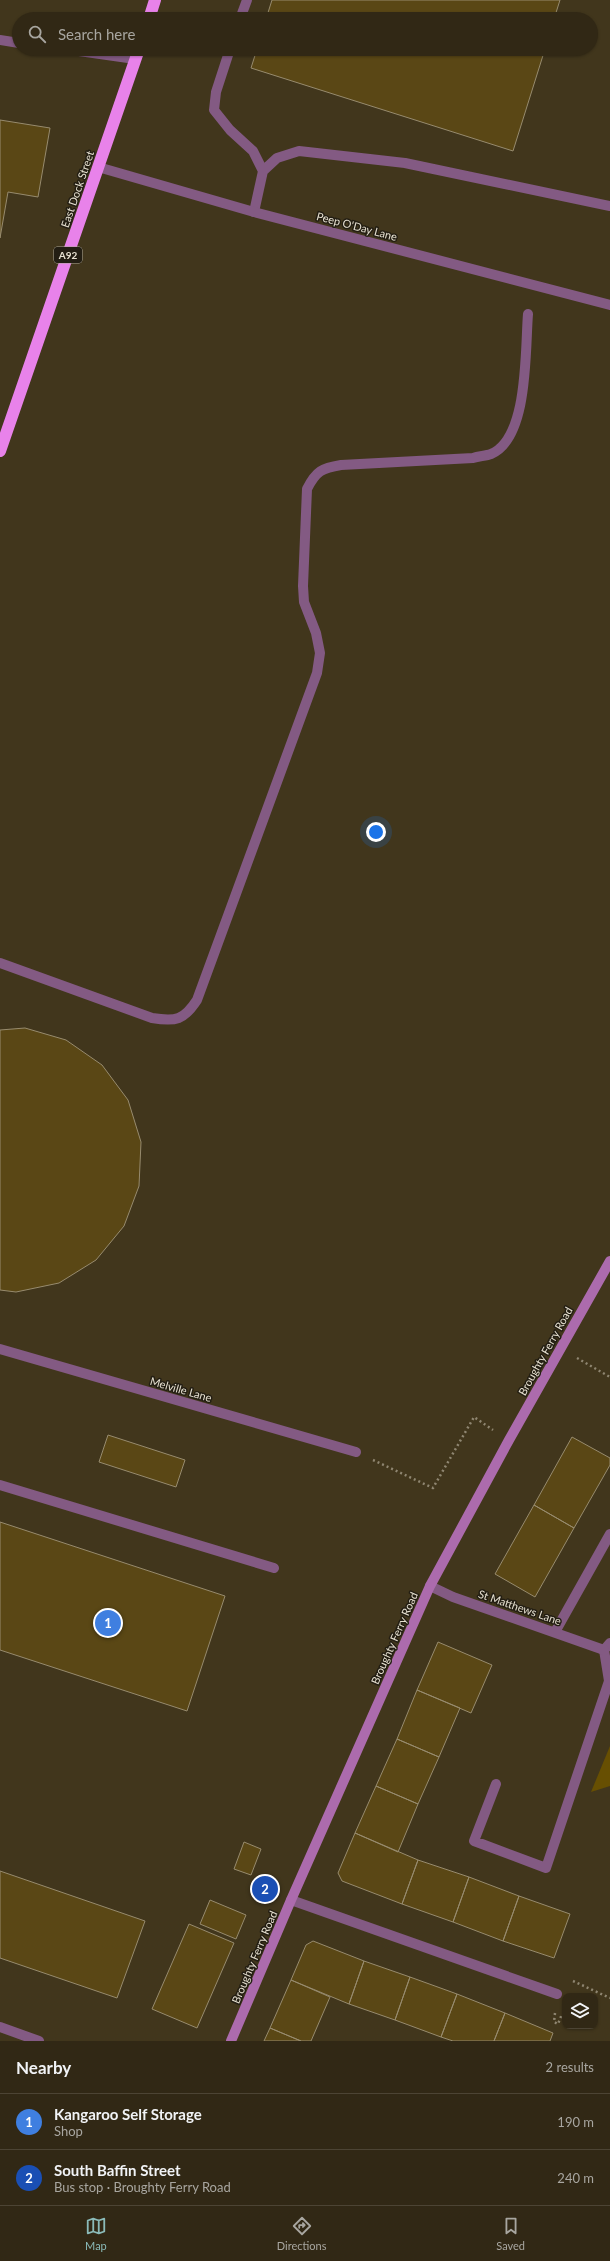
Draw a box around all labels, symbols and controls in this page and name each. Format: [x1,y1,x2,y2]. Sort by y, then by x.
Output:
search box [12,12,598,56]
icon: search [26,23,48,45]
text: Search here [58,25,135,43]
street label: East Dock Street [58,149,96,229]
street label: Peep O'Day Lane [315,209,399,243]
road number: A92 [54,247,82,263]
your location [366,822,386,842]
street label: Broughty Ferry Road [515,1304,575,1398]
street label: Melville Lane [149,1374,214,1404]
street label: St Matthews Lane [477,1587,563,1627]
street label: Broughty Ferry Road [368,1590,420,1686]
pin: 1 [95,1608,121,1638]
pin: 2 [252,1874,278,1904]
street label: Broughty Ferry Road [229,1909,279,2005]
map controls [562,1993,598,2029]
button: layers [562,1993,598,2029]
text: Nearby [16,2057,71,2078]
text: 2 results [546,2059,594,2075]
text: Kangaroo Self Storage [54,2105,202,2123]
text: 1 [25,2114,33,2130]
text: 190 m [557,2114,594,2130]
text: Shop [54,2123,83,2139]
text: South Baffin Street [54,2161,181,2179]
text: 2 [25,2170,33,2186]
text: 240 m [557,2170,594,2186]
text: Bus stop · Broughty Ferry Road [54,2179,231,2195]
tab: Map [85,2215,107,2252]
tab: Directions [277,2215,326,2252]
tab: Saved [496,2215,525,2252]

